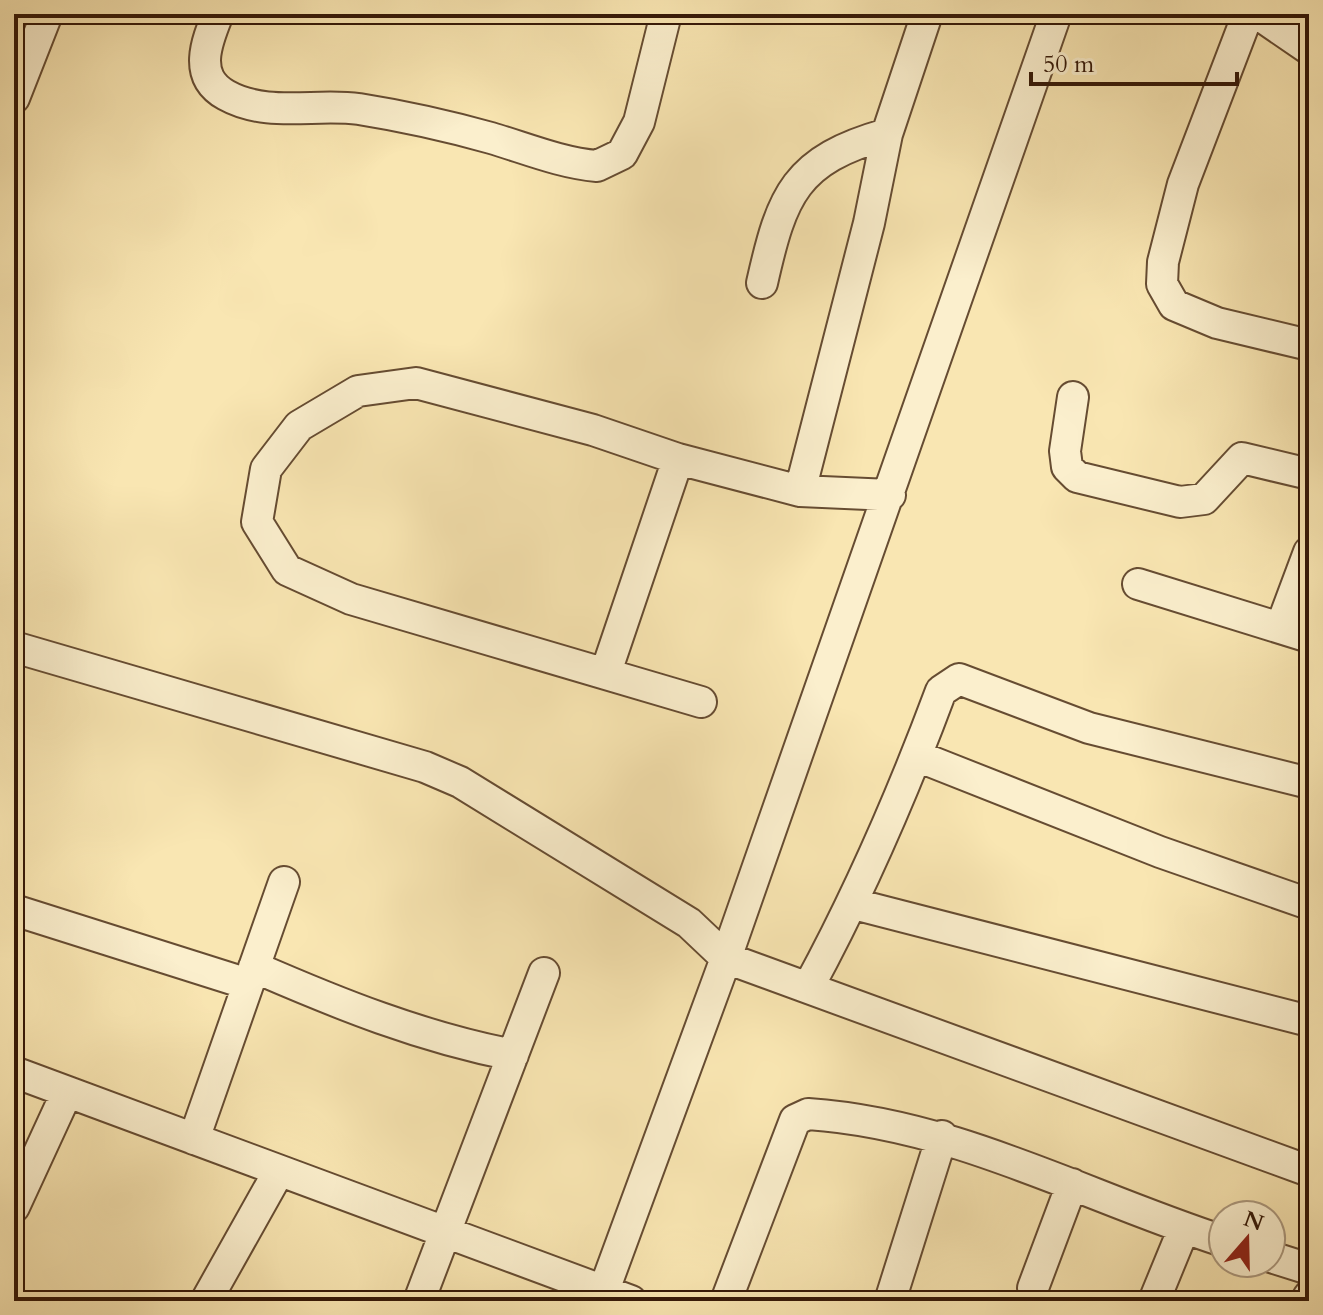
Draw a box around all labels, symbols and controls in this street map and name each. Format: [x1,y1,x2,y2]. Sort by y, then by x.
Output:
scale bar [1031,36,1237,86]
text: 50 m [1043,48,1095,81]
north arrow [1207,1199,1287,1279]
text: N [1239,1204,1268,1239]

